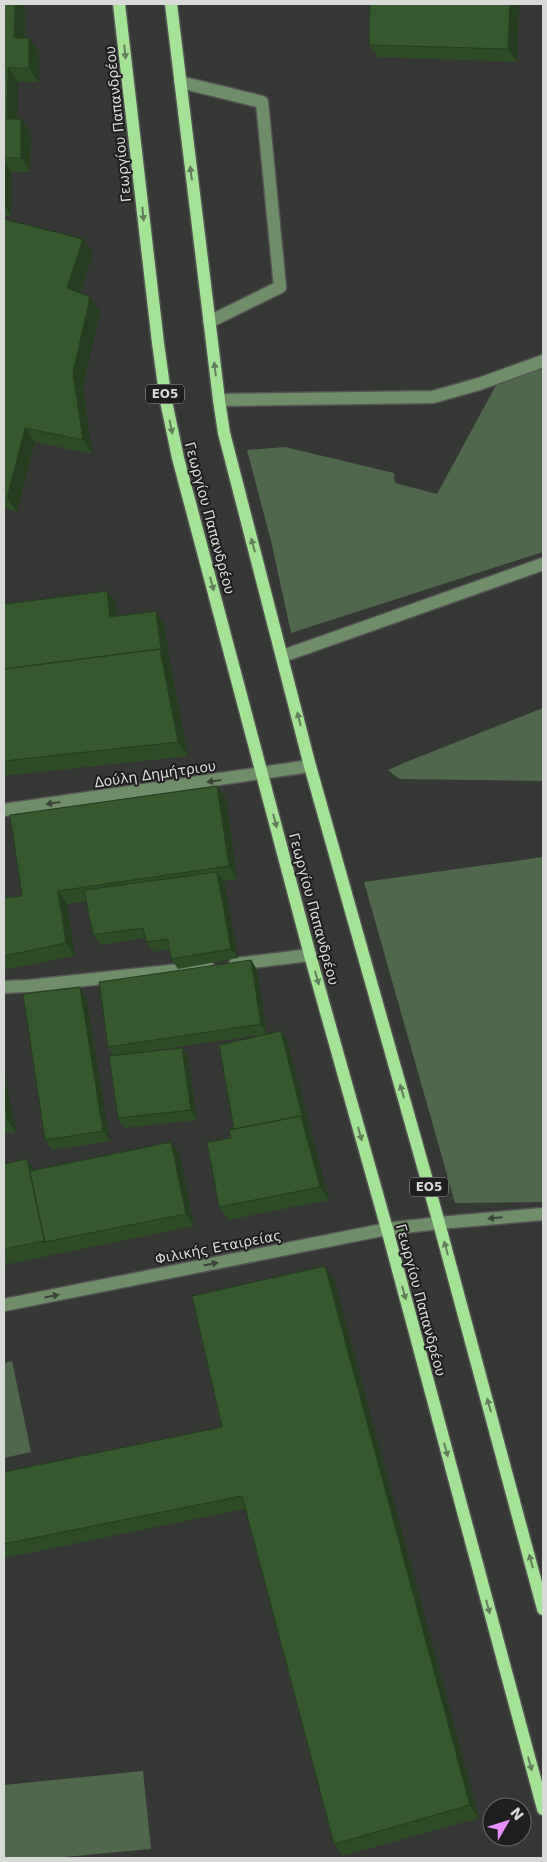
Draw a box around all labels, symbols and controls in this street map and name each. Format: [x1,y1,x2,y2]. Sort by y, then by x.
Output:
one-way arrow [121,44,129,60]
street label: Γεωργίου Παπανδρέου [102,45,134,203]
one-way arrow [187,165,195,181]
one-way arrow [139,206,147,222]
one-way arrow [211,361,219,377]
road number: ΕΟ5 [146,384,184,404]
one-way arrow [168,419,176,435]
street label: Γεωργίου Παπανδρέου [182,440,238,596]
one-way arrow [249,537,257,552]
one-way arrow [208,577,216,592]
one-way arrow [294,711,302,726]
street label: Δούλη Δημήτριου [93,758,217,790]
one-way arrow [205,777,221,785]
one-way arrow [45,799,61,807]
one-way arrow [271,813,279,828]
street label: Γεωργίου Παπανδρέου [286,831,342,987]
one-way arrow [313,970,321,985]
one-way arrow [397,1084,405,1099]
one-way arrow [356,1127,364,1142]
road number: ΕΟ5 [410,1178,448,1196]
one-way arrow [486,1215,502,1223]
street label: Γεωργίου Παπανδρέου [393,1222,449,1378]
street label: Φιλικής Εταιρείας [153,1227,283,1267]
one-way arrow [442,1240,450,1255]
one-way arrow [203,1260,219,1268]
one-way arrow [400,1286,408,1301]
one-way arrow [44,1291,60,1299]
one-way arrow [484,1397,492,1412]
one-way arrow [442,1443,450,1458]
one-way arrow [527,1554,535,1569]
one-way arrow [484,1600,492,1615]
one-way arrow [527,1757,535,1772]
north arrow [482,1797,532,1847]
text: N [507,1804,527,1823]

